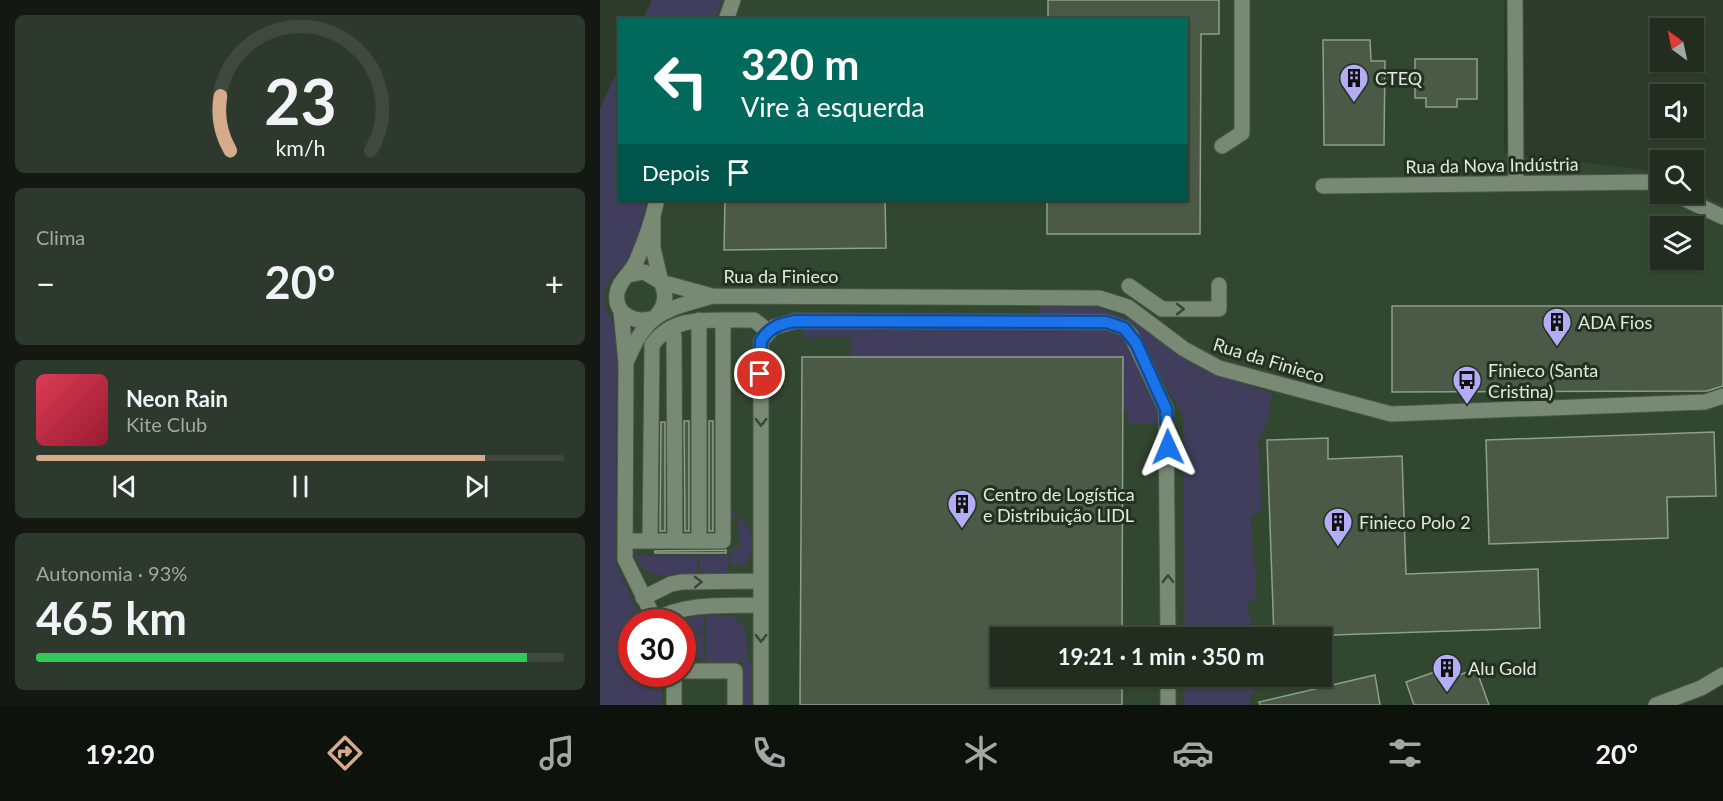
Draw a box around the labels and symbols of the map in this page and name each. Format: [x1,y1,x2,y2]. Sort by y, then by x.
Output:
north arrow [1650,18,1704,72]
building icon: CTEQ [1338,62,1370,104]
place label: CTEQ [1375,67,1423,89]
street label: Rua da Nova Indústria [1405,152,1579,178]
street label: Rua da Finieco [723,265,839,287]
one-way arrow [1176,303,1185,315]
building icon: ADA Fios [1541,306,1573,348]
place label: ADA Fios [1578,311,1652,333]
street label: Rua da Finieco [1211,333,1327,387]
pin [734,348,785,399]
place label: Finieco (Santa Cristina) [1488,359,1598,402]
bus stop icon: Finieco (Santa Cristina) [1451,364,1483,406]
position arrow [1136,415,1200,479]
one-way arrow [755,417,767,426]
place label: Centro de Logística e Distribuição LIDL [983,483,1135,526]
building icon: Centro de Logística e Distribuição LIDL [946,488,978,530]
building icon: Finieco Polo 2 [1322,506,1354,548]
place label: Finieco Polo 2 [1359,511,1471,533]
one-way arrow [1162,575,1174,584]
one-way arrow [694,576,703,588]
speed limit sign: 30 [618,609,696,687]
one-way arrow [755,633,767,642]
building icon: Alu Gold [1431,652,1463,694]
place label: Alu Gold [1468,657,1537,679]

